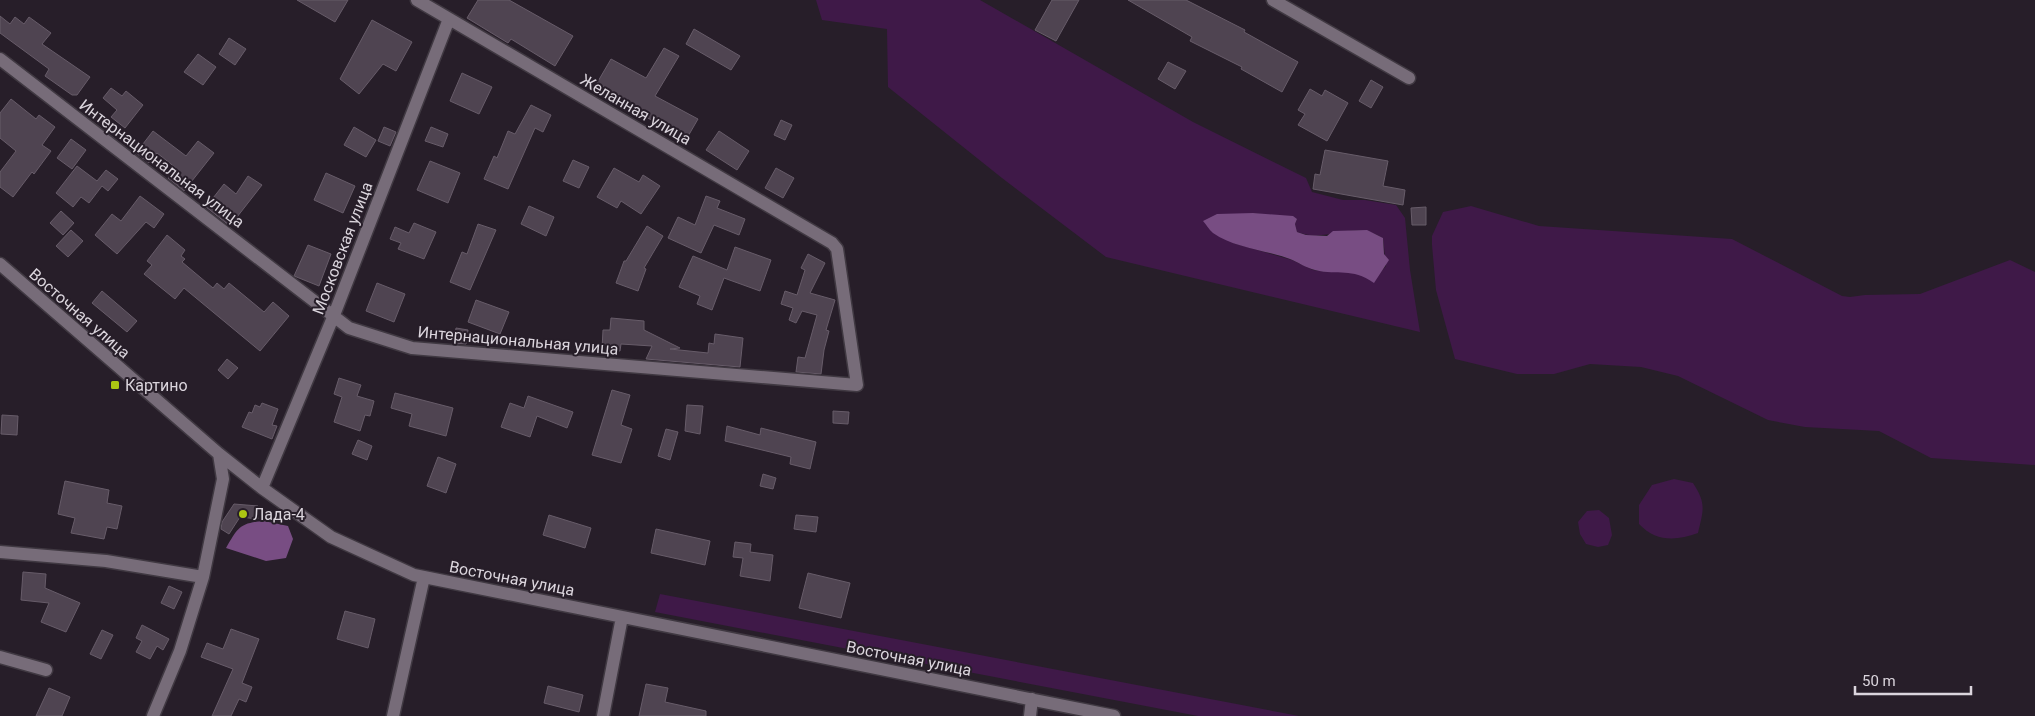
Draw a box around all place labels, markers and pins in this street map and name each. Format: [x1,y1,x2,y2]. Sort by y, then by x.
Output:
place label: Картино [125,376,188,395]
marker: Картино [109,379,121,391]
place label: Лада-4 [253,505,305,524]
marker: Лада-4 [237,508,249,520]

